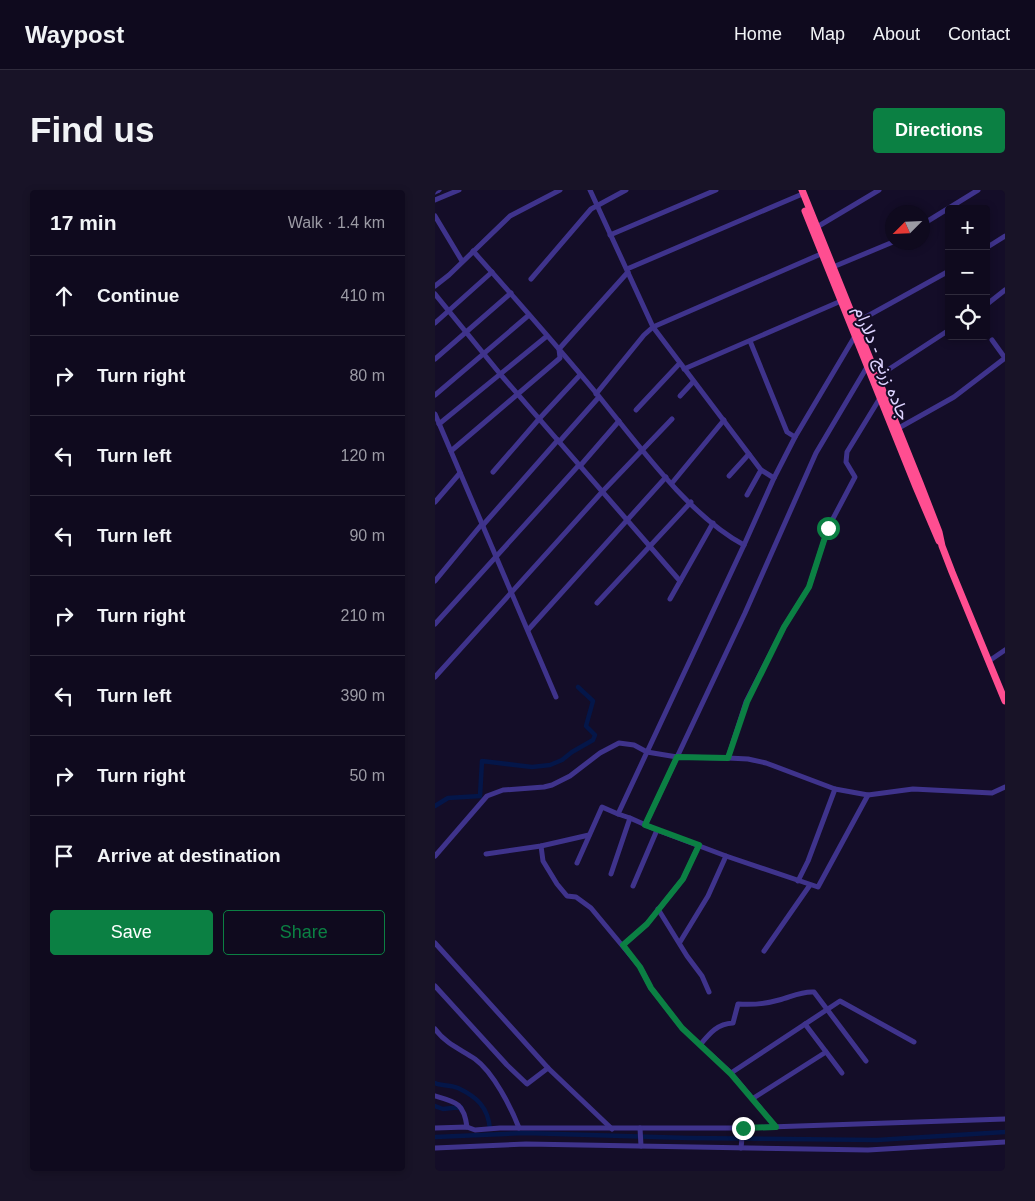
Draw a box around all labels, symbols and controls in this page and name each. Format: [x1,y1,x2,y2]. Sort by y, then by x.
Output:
text: Waypost [25,21,124,48]
text: Home [734,24,782,44]
text: Map [810,24,845,44]
text: About [873,24,920,44]
text: Contact [948,24,1010,44]
button: Directions [873,108,1005,153]
text: Find us [30,110,154,149]
north arrow [885,205,930,250]
map controls [945,205,990,340]
button: + [945,205,990,250]
text: 17 min [50,211,117,234]
text: Walk · 1.4 km [288,214,385,231]
button: − [945,250,990,295]
icon: ahead [50,282,78,310]
text: Continue [97,285,179,306]
text: 410 m [341,287,385,304]
button: locate [945,295,990,340]
street label: جاده زرنج - دلارام [848,303,914,424]
icon: right [50,362,78,390]
text: Turn right [97,365,185,386]
text: 80 m [349,367,385,384]
icon: left [50,442,78,470]
text: Turn left [97,445,172,466]
text: 120 m [341,447,385,464]
route start [817,517,840,540]
icon: left [50,522,78,550]
text: Turn left [97,525,172,546]
text: 90 m [349,527,385,544]
icon: right [50,602,78,630]
text: Turn right [97,605,185,626]
text: 210 m [341,607,385,624]
icon: left [50,682,78,710]
text: Turn left [97,685,172,706]
text: 390 m [341,687,385,704]
icon: right [50,762,78,790]
text: Turn right [97,765,185,786]
text: 50 m [349,767,385,784]
icon: arrive [50,842,78,870]
text: Arrive at destination [97,845,281,866]
button: Save [50,910,213,955]
button: Share [223,910,385,955]
route end [732,1117,755,1140]

